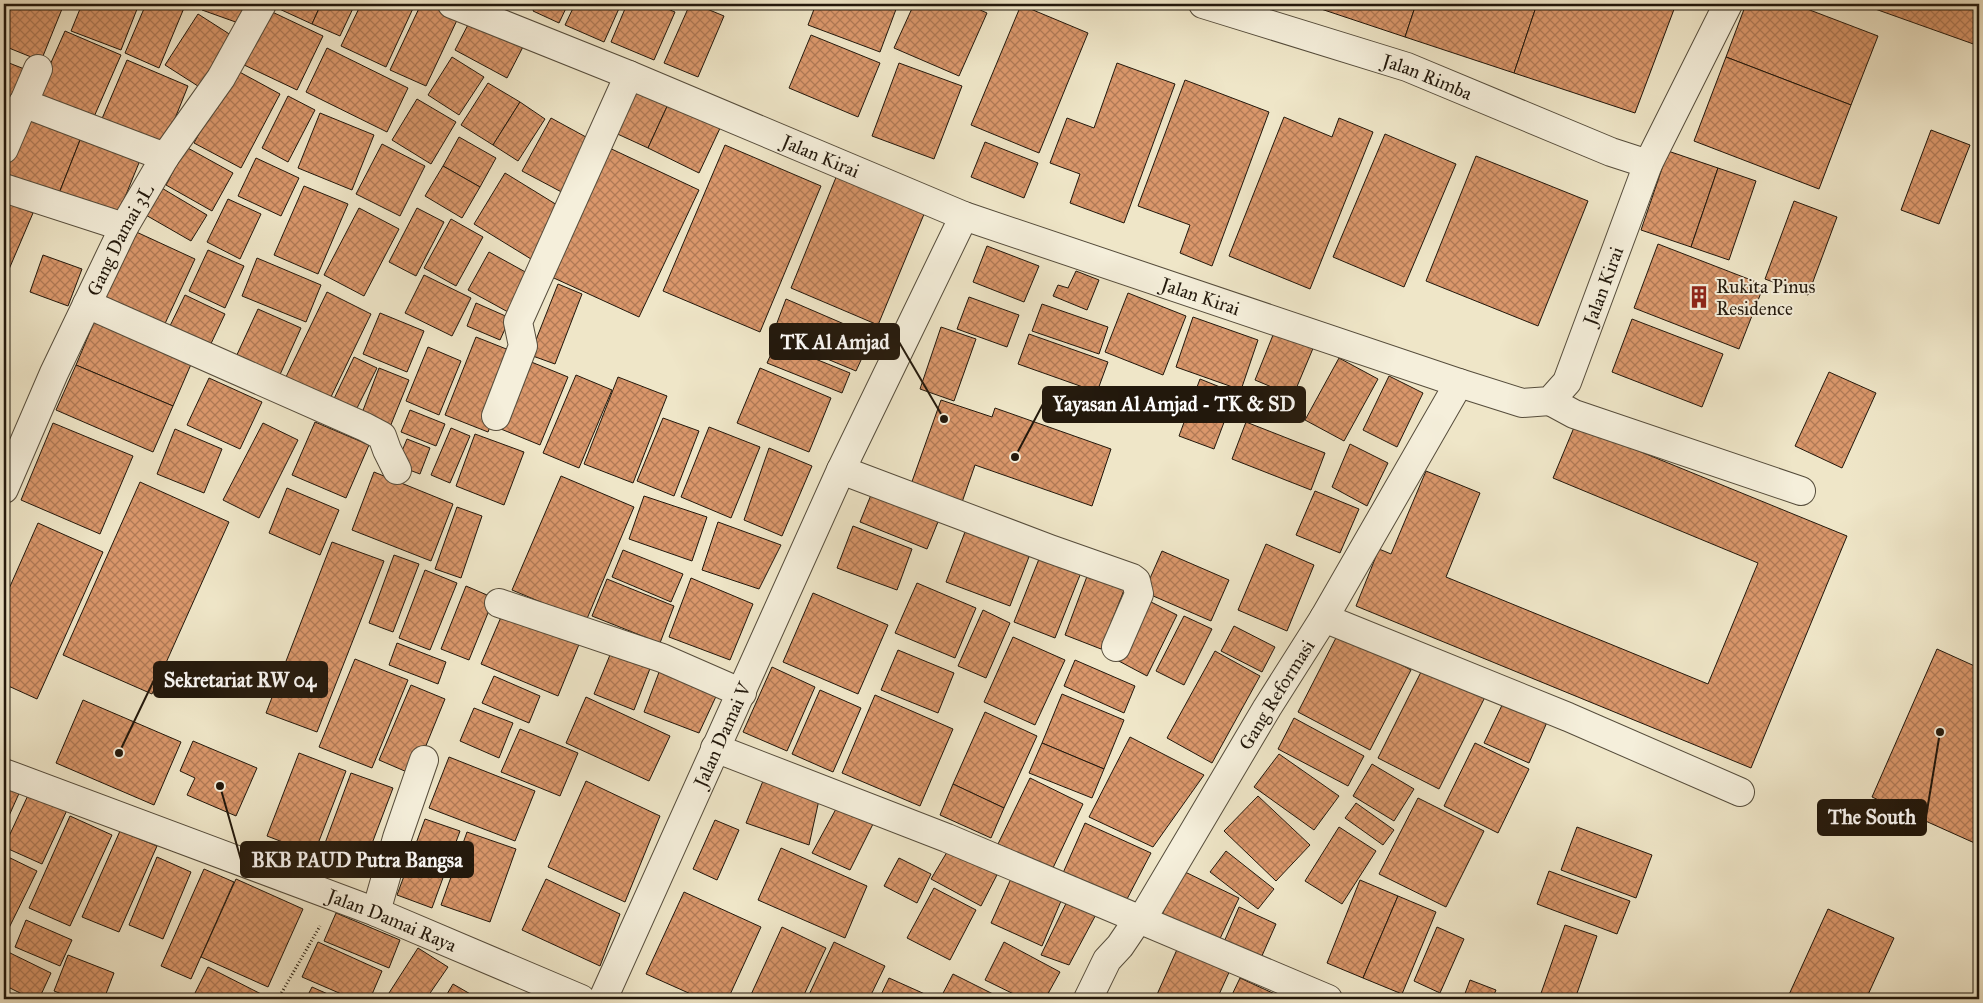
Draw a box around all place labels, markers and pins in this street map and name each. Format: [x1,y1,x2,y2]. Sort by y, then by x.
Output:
place label: Rukita Pinus Residence [1716,275,1816,320]
building icon: Rukita Pinus Residence [1686,284,1712,310]
callout: TK Al Amjad [770,324,899,359]
callout: Yayasan Al Amjad - TK & SD [1043,387,1305,422]
callout: Sekretariat RW 04 [154,662,327,697]
callout: The South [1818,800,1926,835]
callout: BKB PAUD Putra Bangsa [241,842,473,877]

